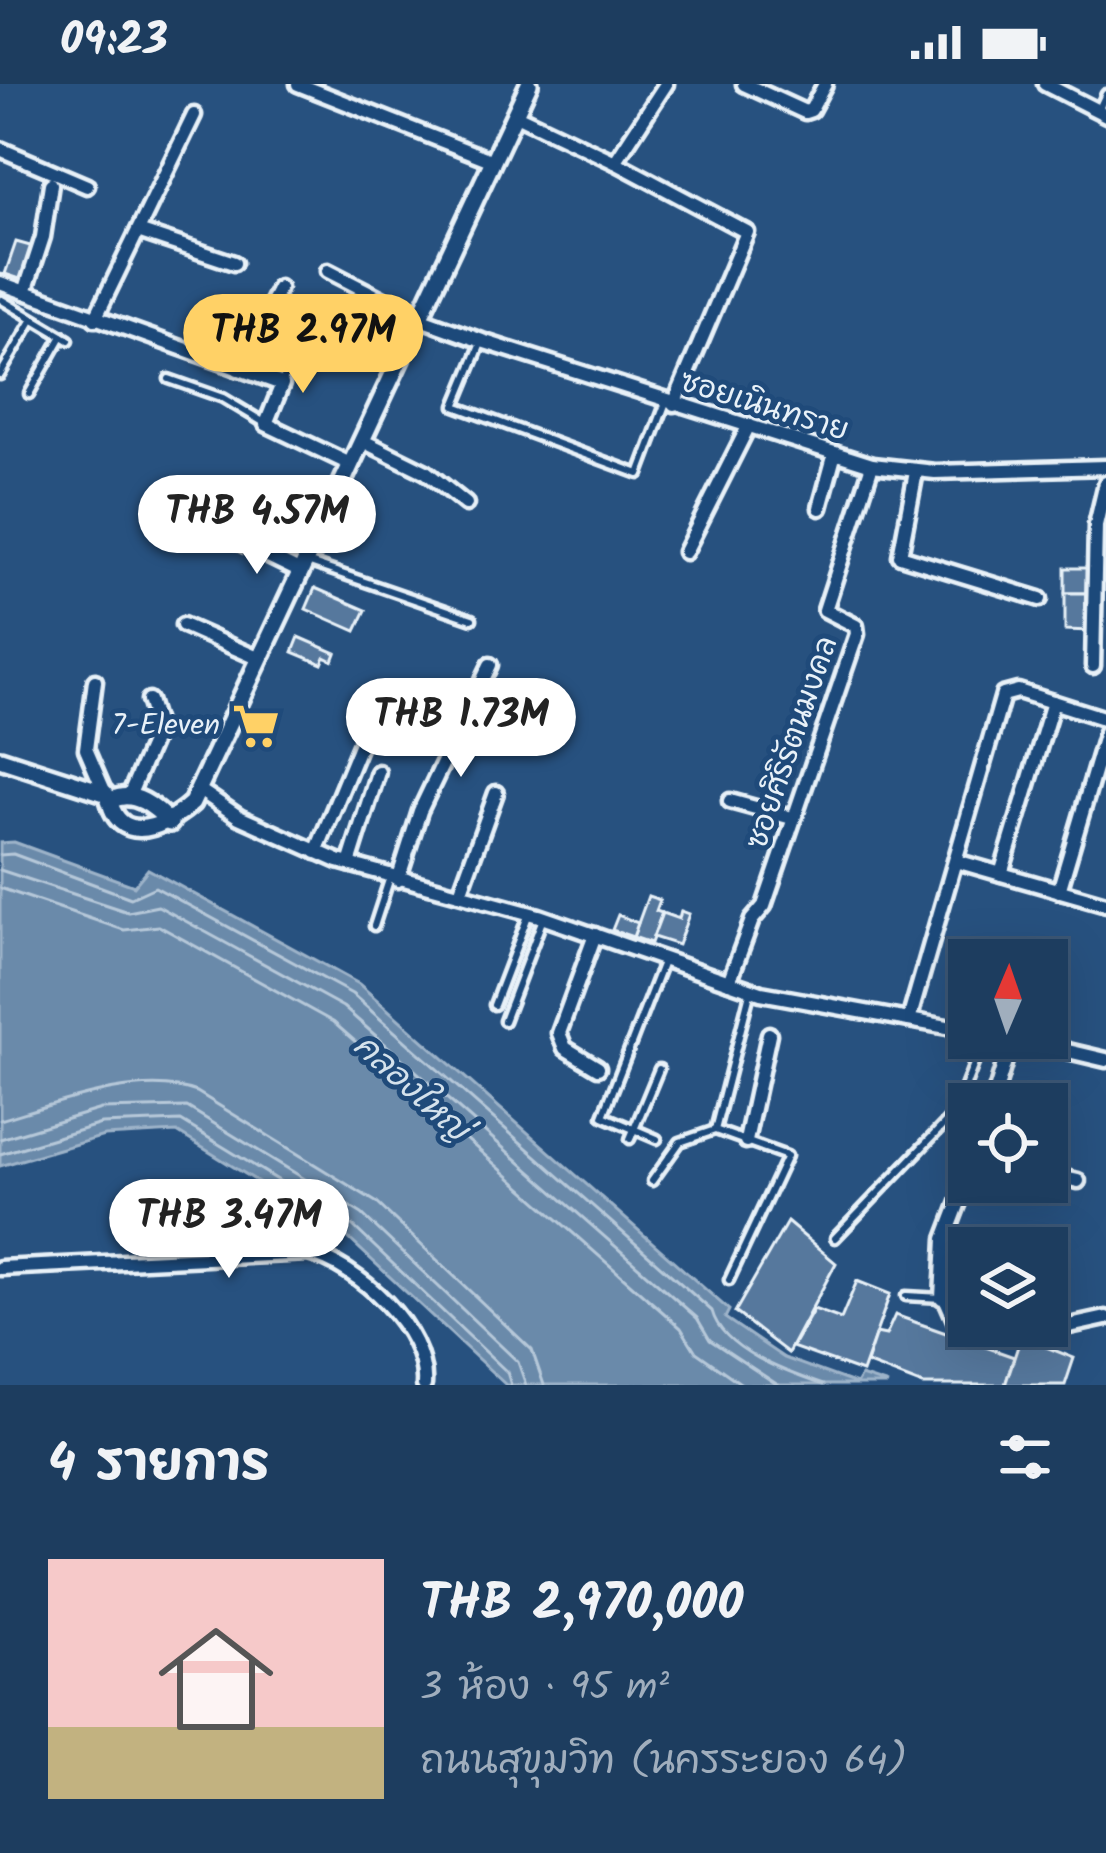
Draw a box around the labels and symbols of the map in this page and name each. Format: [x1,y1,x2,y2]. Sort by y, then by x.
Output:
pin: THB 2.97M [166,294,440,396]
street label: ซอยเนินทราย [673,359,855,455]
pin: THB 4.57M [120,475,394,577]
street label: ซอยศิริรัตนมงคล [734,630,852,856]
pin: THB 1.73M [324,678,598,780]
supermarket icon: 7-Eleven [231,701,281,751]
place label: 7-Eleven [112,702,220,750]
north arrow [948,939,1068,1059]
water label: คลองใหญ่ [340,1022,485,1160]
pin: THB 3.47M [92,1179,366,1281]

